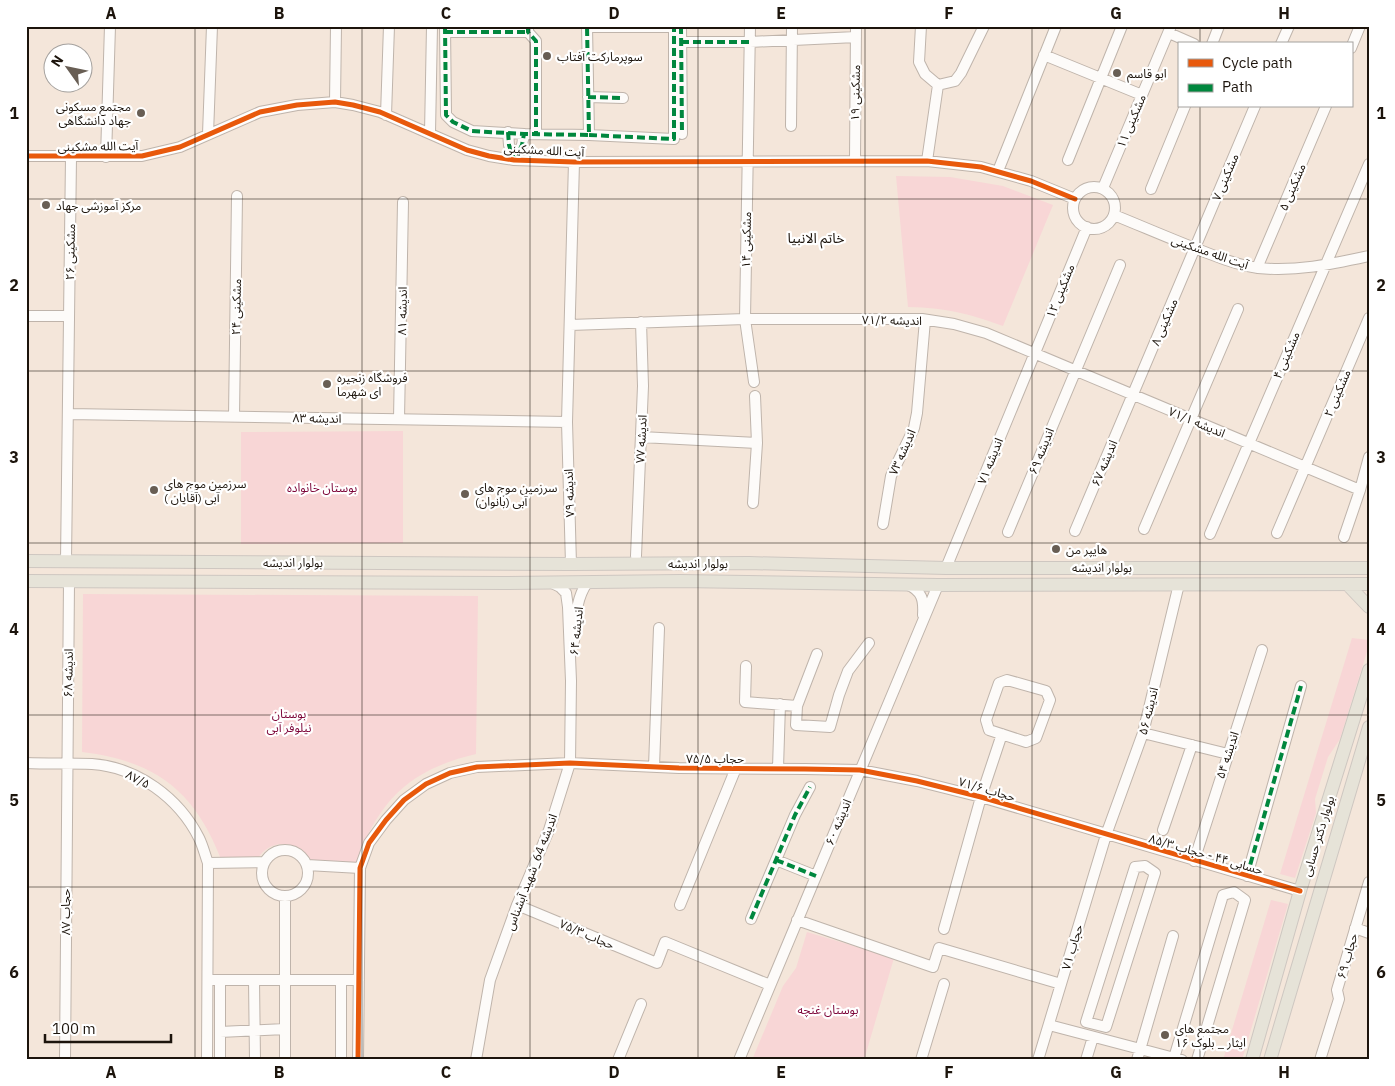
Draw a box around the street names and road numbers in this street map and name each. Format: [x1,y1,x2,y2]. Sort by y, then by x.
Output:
street label: مشکینی ۱۹ [847,65,863,121]
street label: مشکینی ۱۱ [1113,92,1149,150]
street label: آیت الله مشکینی [58,138,139,154]
street label: آیت الله مشکینی [503,140,585,160]
street label: مشکینی ۷ [1208,151,1242,203]
street label: مشکینی ۵ [1275,161,1309,213]
street label: مشکینی ۱۴ [738,212,754,268]
street label: مشکینی ۲۶ [62,224,78,280]
street label: آیت الله مشکینی [1169,232,1251,272]
street label: مشکینی ۱۲ [1042,262,1078,320]
street label: مشکینی ۲۴ [228,279,244,335]
street label: اندیشه ۸۱ [394,286,410,335]
street label: مشکینی ۸ [1147,296,1181,348]
street label: اندیشه ۷۱/۲ [862,312,922,328]
street label: مشکینی ۴ [1269,329,1303,381]
street label: مشکینی ۲ [1320,367,1354,419]
street label: اندیشه ۷۱/۱ [1166,403,1228,441]
street label: اندیشه ۸۳ [293,410,342,426]
street label: اندیشه ۷۷ [632,414,650,464]
street label: اندیشه ۶۹ [1025,426,1057,476]
street label: اندیشه ۷۳ [885,427,919,477]
street label: اندیشه ۷۱ [974,436,1006,486]
street label: اندیشه ۶۷ [1088,438,1121,488]
street label: اندیشه ۷۹ [561,468,577,518]
street label: بولوار اندیشه [263,555,323,570]
street label: بولوار اندیشه [668,556,728,571]
street label: بولوار اندیشه [1072,560,1132,575]
street label: اندیشه ۶۴ [566,606,586,656]
street label: اندیشه ۶۸ [60,648,76,697]
street label: اندیشه ۵۶ [1135,685,1161,736]
street label: اندیشه ۵۴ [1212,729,1242,780]
street label: حجاب ۷۵/۵ [686,751,744,766]
street label: ۸۷/۵ [123,767,153,791]
street label: حجاب ۷۱/۶ [957,774,1017,804]
street label: بولوار دکتر حسابی [1299,794,1337,878]
street label: اندیشه ۶۰ [822,797,855,847]
street label: اندیشه 64_شهید آبشناس [502,811,560,932]
street label: حسابی ۴۴ - حجاب ۸۵/۳ [1147,831,1265,878]
street label: حجاب ۸۷ [58,889,73,935]
street label: حجاب ۷۵/۳ [557,916,617,953]
street label: حجاب ۷۱ [1058,922,1086,972]
street label: حجاب ۶۹ [1333,931,1361,981]

